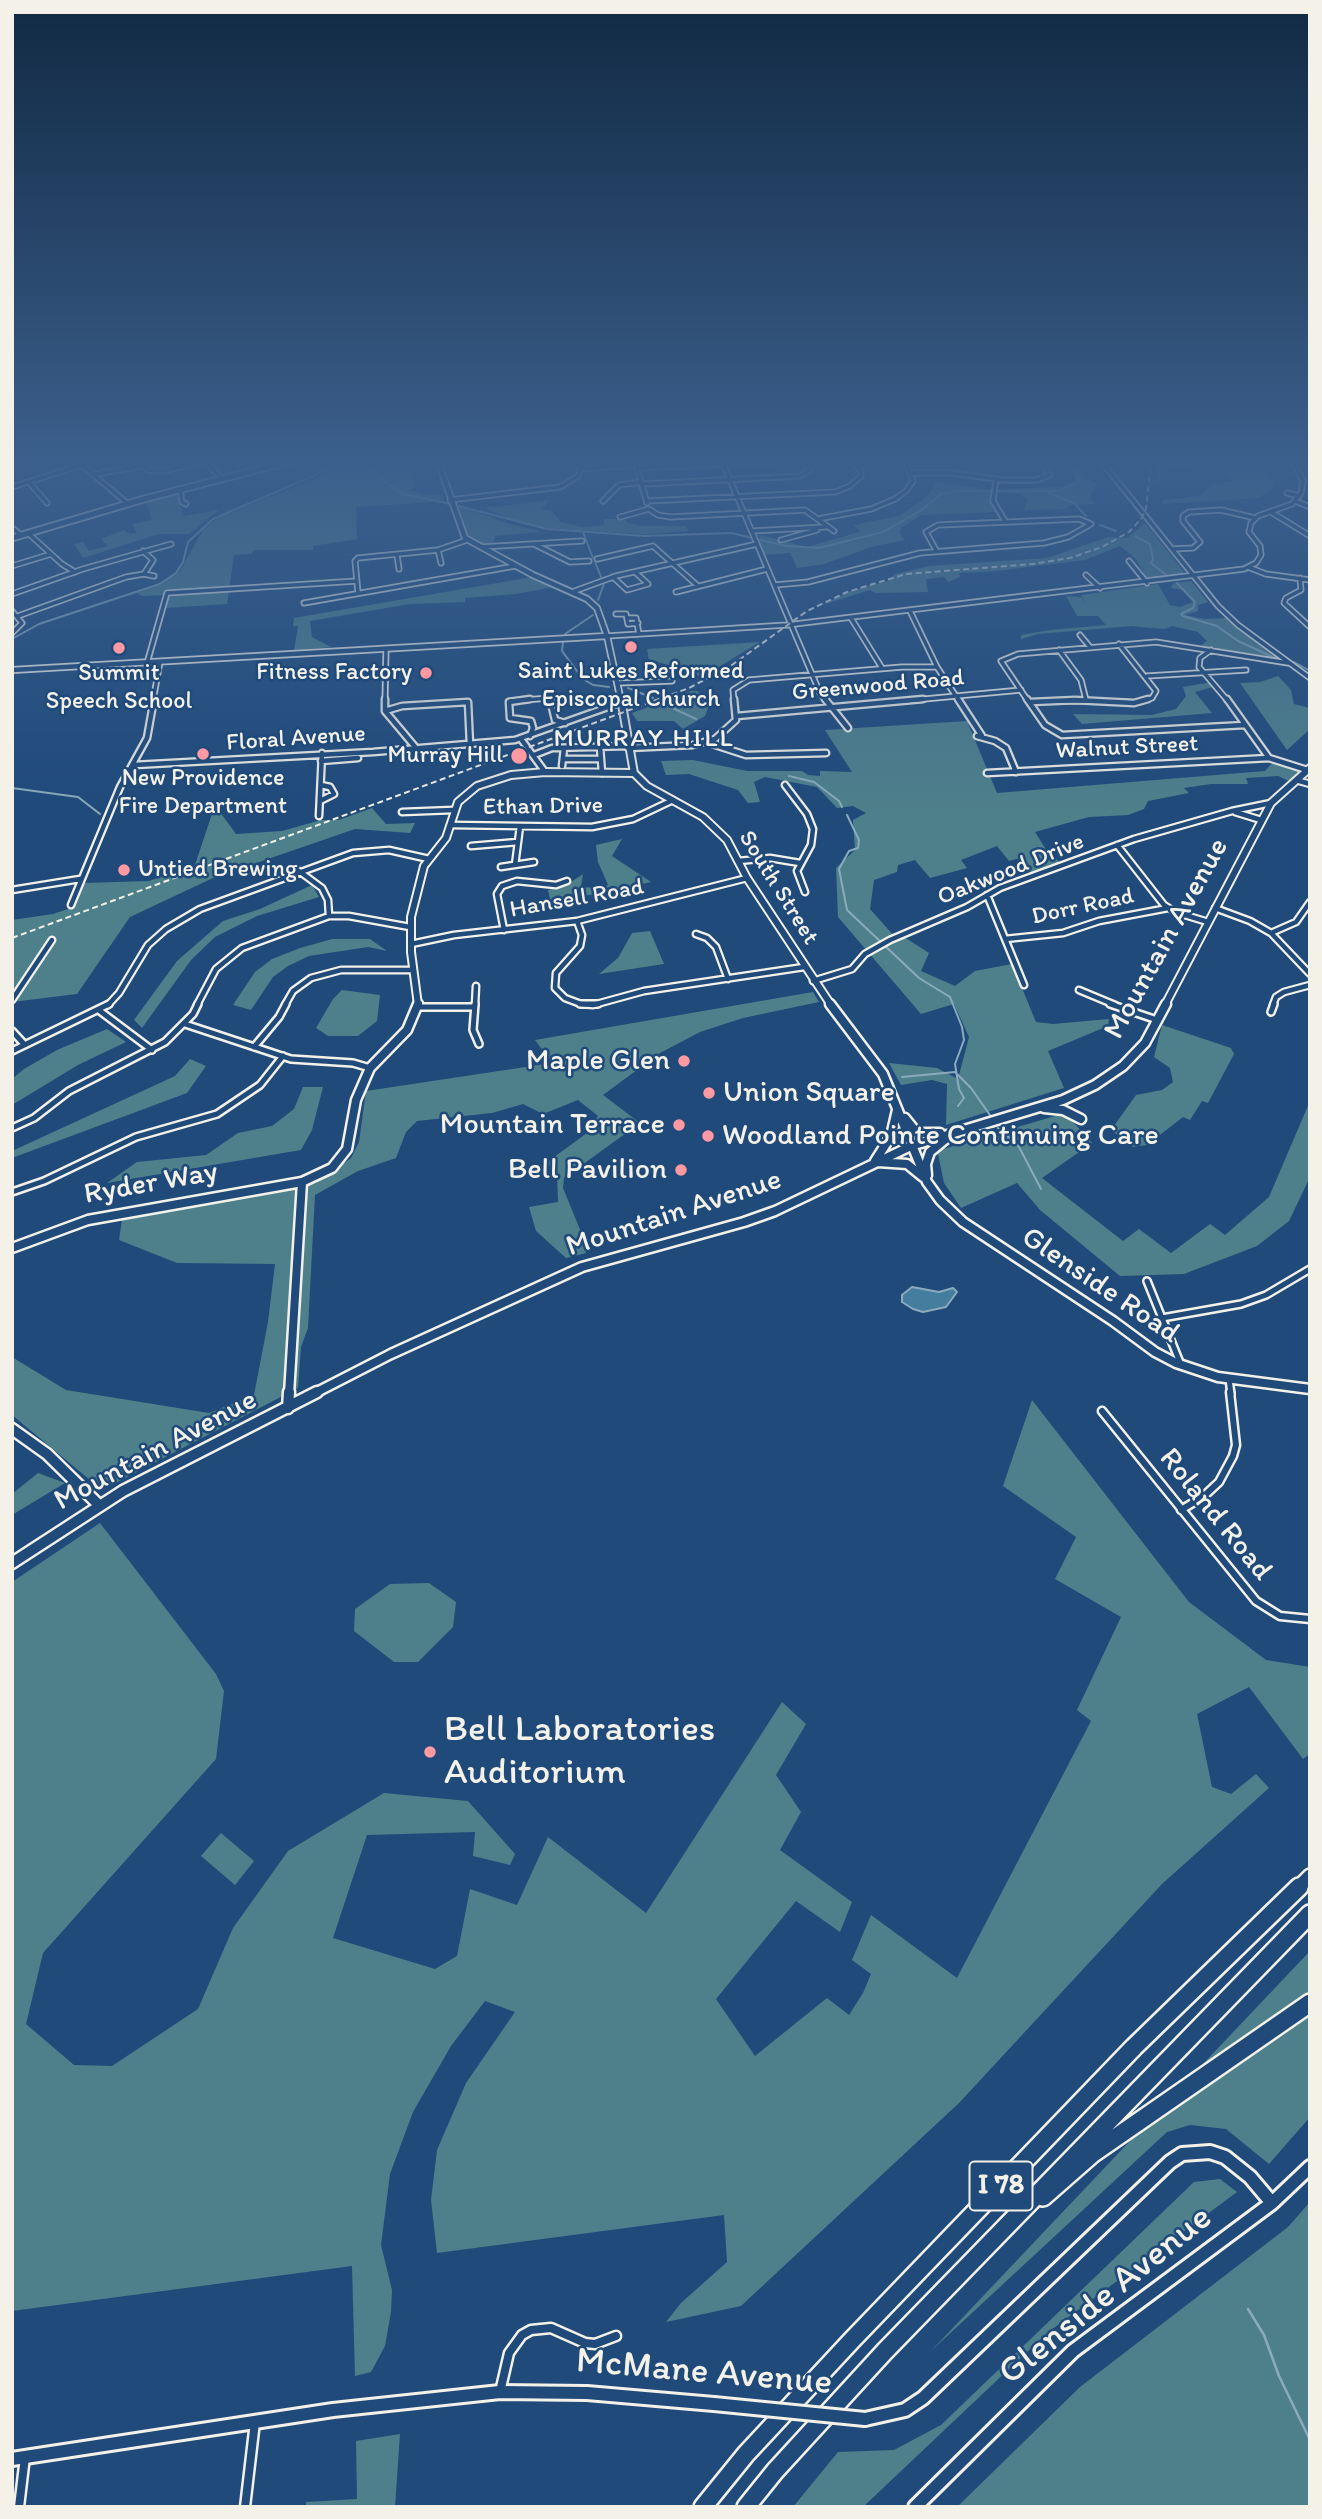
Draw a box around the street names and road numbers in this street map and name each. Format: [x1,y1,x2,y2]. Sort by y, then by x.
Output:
street label: Greenwood Road [791,664,965,708]
street label: Floral Avenue [225,720,367,758]
street label: Walnut Street [1055,730,1199,766]
street label: Ethan Drive [483,792,603,822]
street label: South Street [732,826,824,950]
street label: Oakwood Drive [934,828,1088,912]
street label: Mountain Avenue [1097,832,1237,1046]
street label: Hansell Road [508,873,646,925]
street label: Dorr Road [1029,882,1137,932]
street label: Ryder Way [81,1155,221,1213]
street label: Mountain Avenue [562,1162,786,1266]
street label: Glenside Road [1014,1220,1186,1352]
street label: Mountain Avenue [49,1382,263,1520]
street label: Roland Road [1151,1441,1279,1589]
road number: I 78 [970,2162,1032,2210]
street label: Glenside Avenue [990,2196,1222,2396]
street label: McMane Avenue [574,2340,834,2406]

